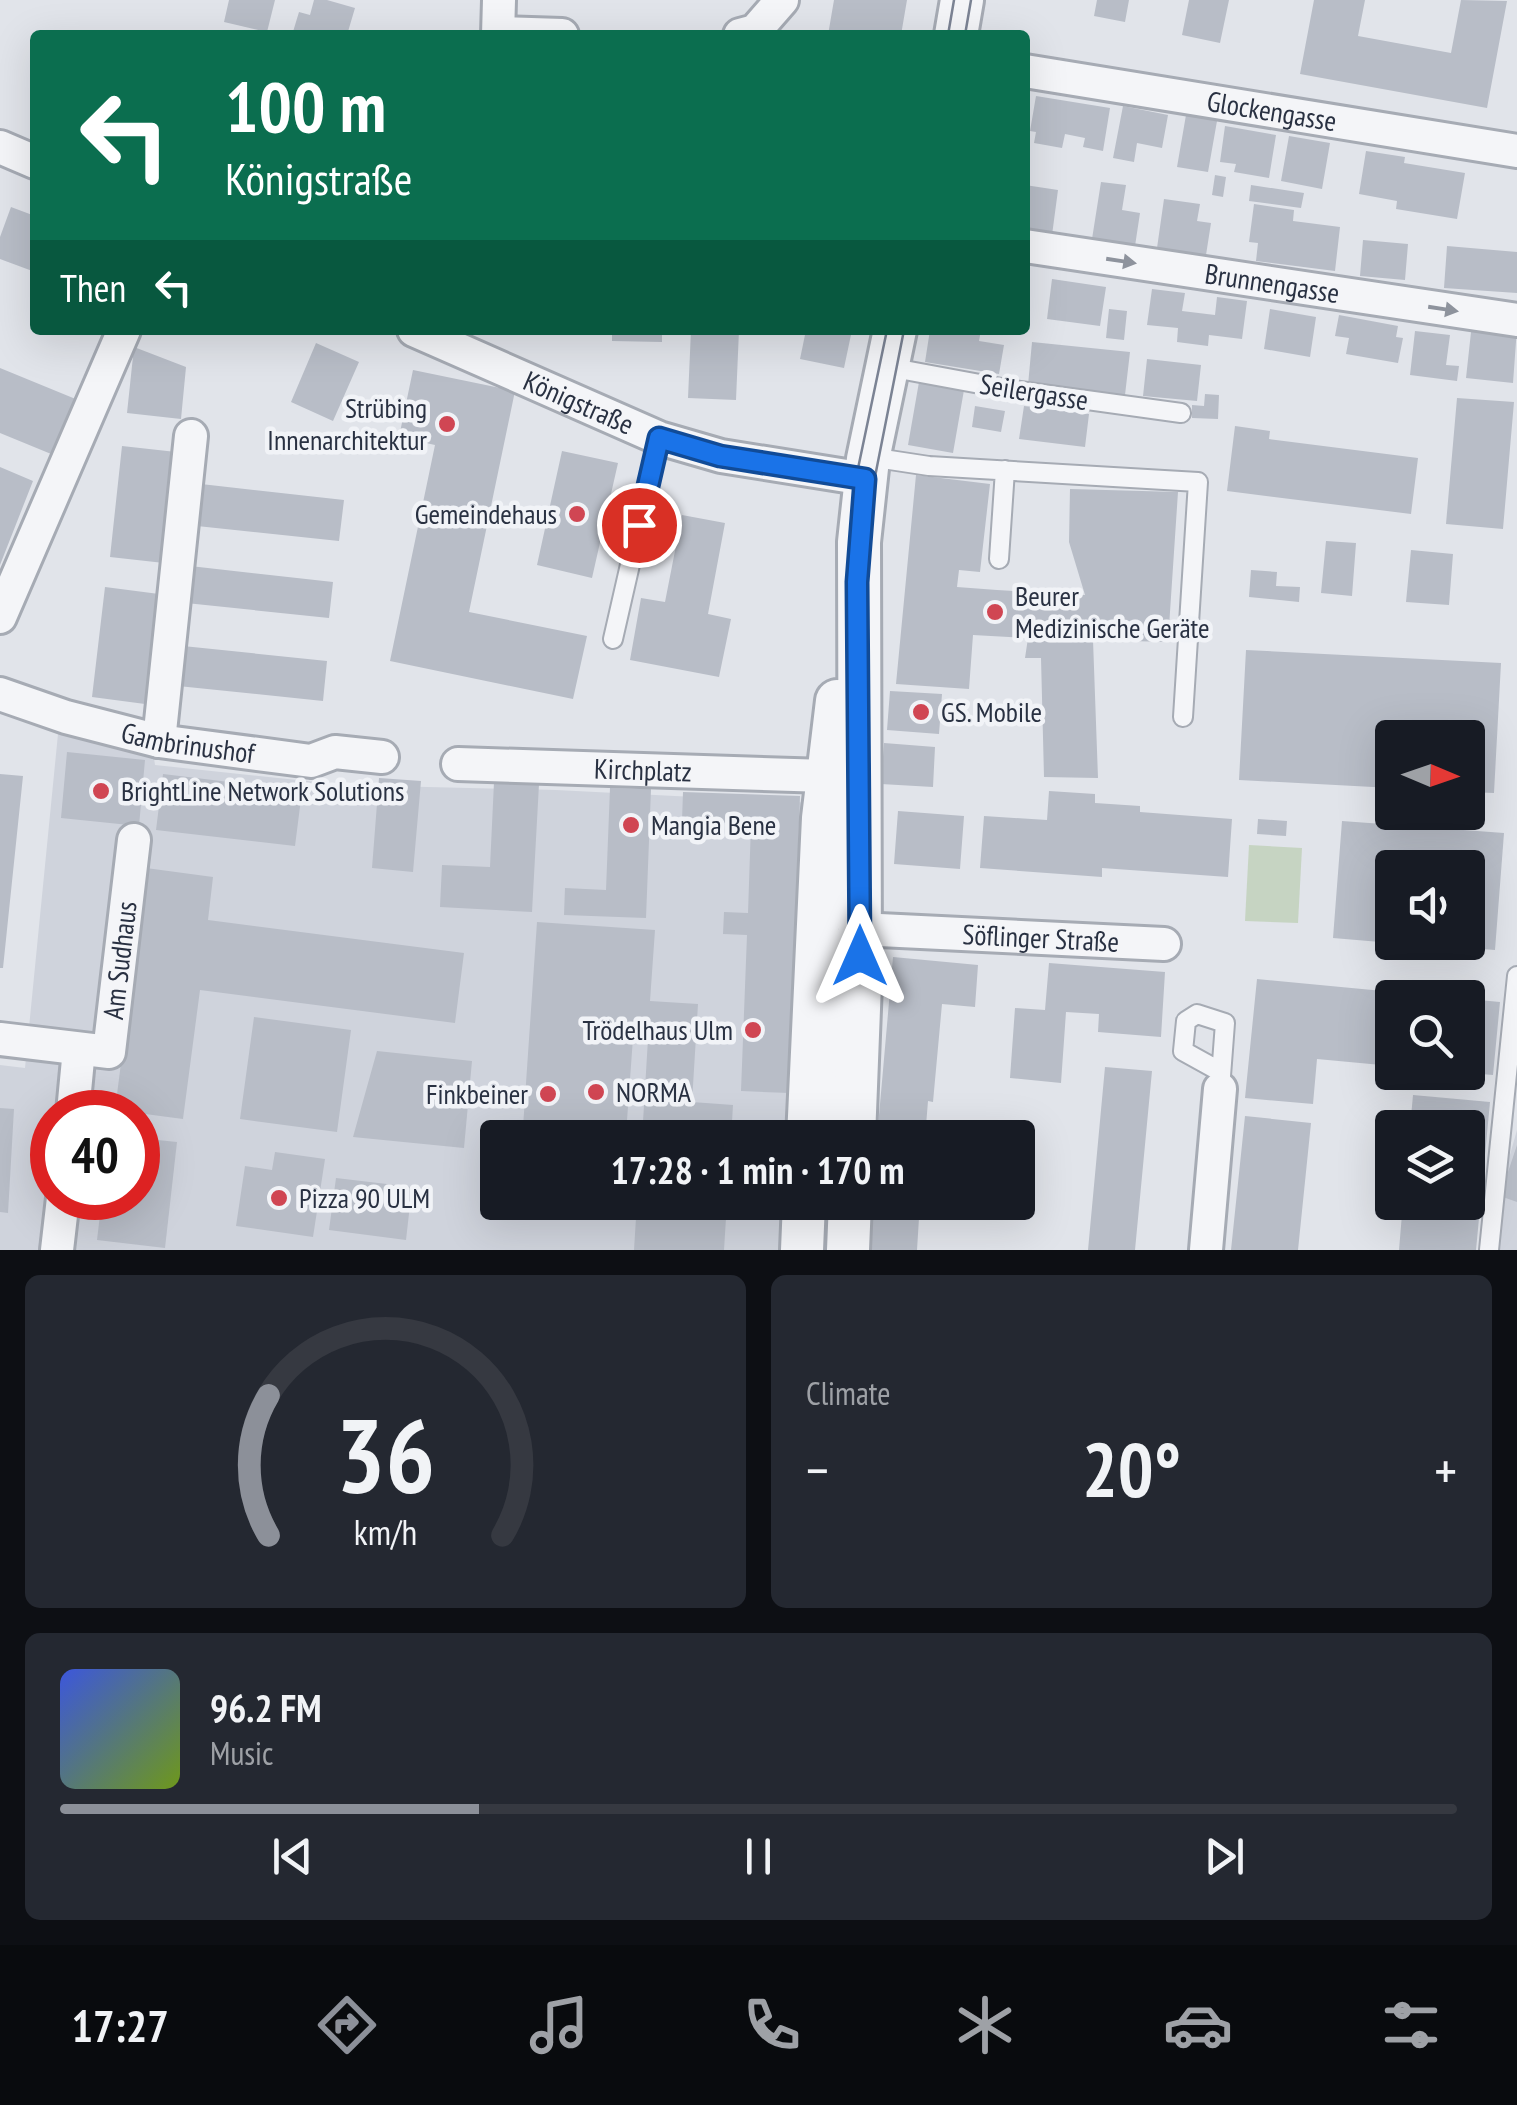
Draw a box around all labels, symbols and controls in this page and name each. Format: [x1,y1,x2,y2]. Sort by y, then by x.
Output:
text: 100 m [225,61,386,151]
icon: left [60,70,190,200]
street label: Glockengasse [1204,82,1339,139]
text: Königstraße [225,149,412,207]
one-way arrow [1106,253,1138,269]
street label: Brunnengasse [1203,254,1342,311]
icon: left [146,260,201,315]
text: Then [60,263,126,312]
one-way arrow [1427,302,1459,318]
street label: Königstraße [518,362,640,443]
street label: Seilergasse [977,365,1091,418]
place label: Strübing Innenarchitektur [267,389,427,458]
marker: Strübing Innenarchitektur [436,413,458,435]
pin [597,483,682,568]
place label: Gemeindehaus [415,495,557,532]
icon: arrive [612,498,667,553]
marker: Gemeindehaus [566,503,588,525]
place label: Beurer Medizinische Geräte [1015,577,1210,646]
marker: Beurer Medizinische Geräte [984,601,1006,623]
place label: GS. Mobile [941,693,1042,730]
marker: GS. Mobile [910,701,932,723]
street label: Gambrinushof [118,713,259,772]
north arrow [1375,720,1485,830]
map controls [1375,720,1485,1220]
street label: Kirchplatz [594,749,692,790]
place label: BrightLine Network Solutions [121,772,404,809]
marker: BrightLine Network Solutions [90,780,112,802]
place label: Mangia Bene [651,806,776,843]
marker: Mangia Bene [620,814,642,836]
button: sound [1375,850,1485,960]
street label: Am Sudhaus [94,899,145,1022]
position arrow [808,904,912,1008]
street label: Söflinger Straße [962,915,1120,960]
button: search [1375,980,1485,1090]
place label: Trödelhaus Ulm [582,1011,733,1048]
marker: Trödelhaus Ulm [742,1019,764,1041]
place label: NORMA [616,1073,692,1110]
place label: Finkbeiner [426,1075,528,1112]
marker: NORMA [585,1081,607,1103]
marker: Finkbeiner [537,1083,559,1105]
speed limit sign: 40 [30,1090,160,1220]
button: layers [1375,1110,1485,1220]
text: 17:28 · 1 min · 170 m [611,1145,904,1194]
place label: Pizza 90 ULM [299,1179,430,1216]
marker: Pizza 90 ULM [268,1187,290,1209]
text: Climate [806,1372,890,1414]
text: 36 [336,1387,435,1522]
text: 20° [1082,1421,1181,1518]
text: − [806,1434,829,1505]
text: + [1434,1434,1457,1505]
text: km/h [354,1509,417,1555]
text: 96.2 FM [210,1683,322,1732]
text: Music [210,1732,273,1774]
icon: previous [265,1829,320,1884]
icon: pause [731,1829,786,1884]
icon: next [1197,1829,1252,1884]
icon: directions [312,1990,382,2060]
icon: music [524,1990,594,2060]
icon: phone [737,1990,807,2060]
icon: climate [950,1990,1020,2060]
icon: car [1163,1990,1233,2060]
icon: filters [1376,1990,1446,2060]
text: 17:27 [71,1996,169,2054]

